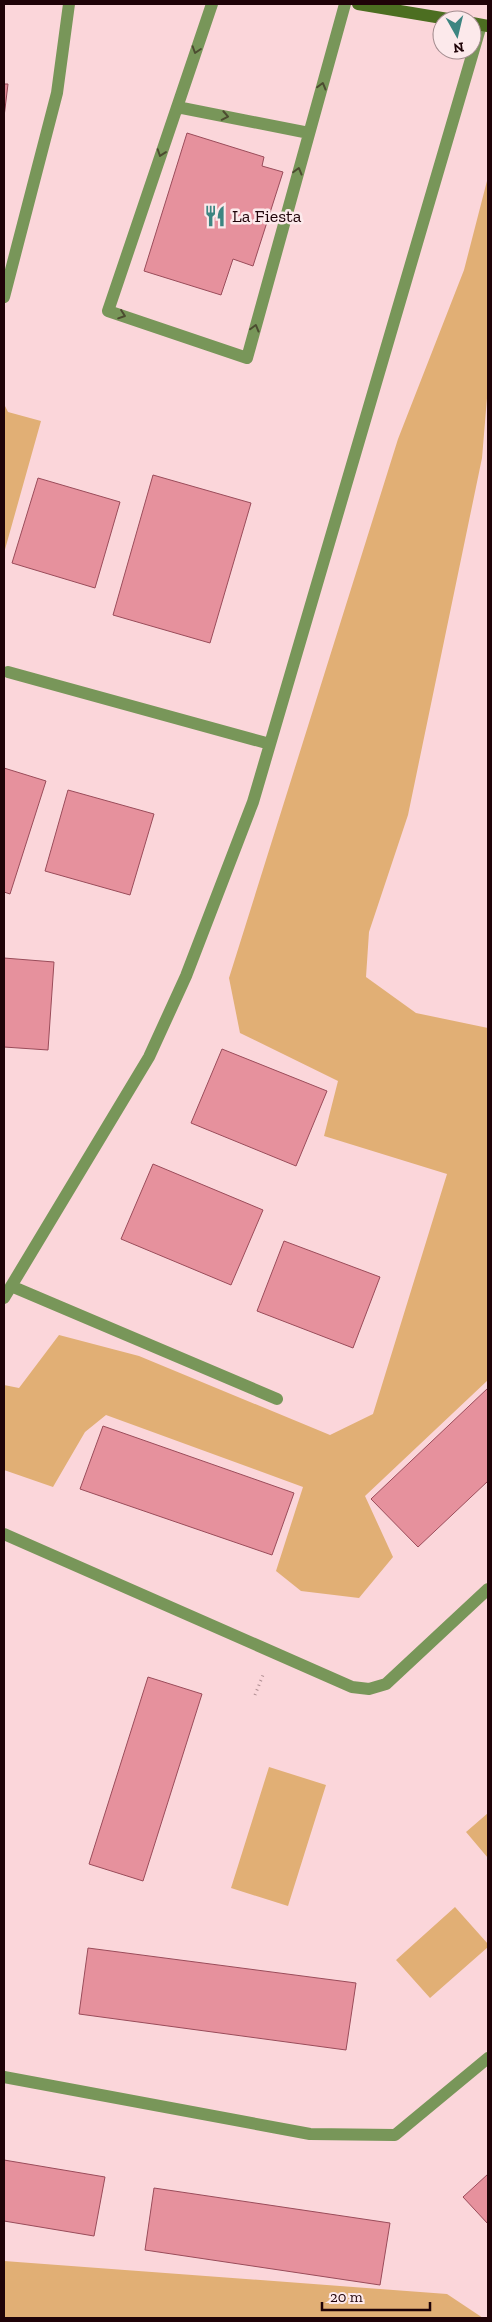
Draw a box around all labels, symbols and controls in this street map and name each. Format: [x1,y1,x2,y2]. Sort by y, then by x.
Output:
north arrow [432,10,482,60]
text: N [452,38,465,57]
one-way arrow [192,45,202,54]
one-way arrow [316,82,326,90]
one-way arrow [220,111,229,121]
one-way arrow [157,149,167,157]
one-way arrow [292,167,303,176]
restaurant icon: La Fiesta [202,203,228,229]
place label: La Fiesta [232,205,302,227]
one-way arrow [117,309,125,319]
one-way arrow [249,324,259,332]
scale bar [322,2280,430,2312]
text: 20 m [330,2288,363,2306]

